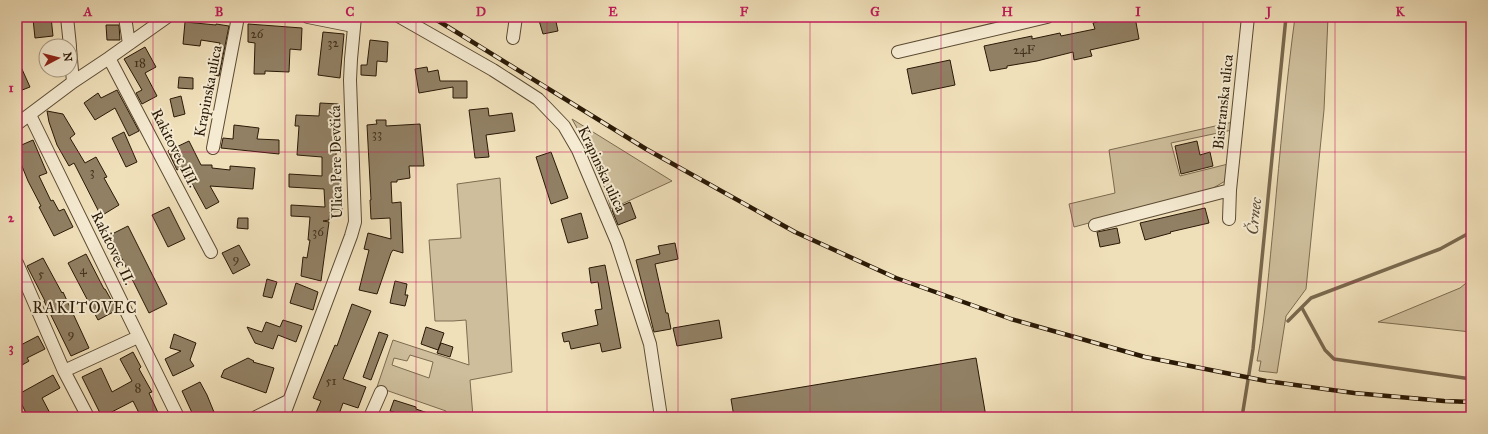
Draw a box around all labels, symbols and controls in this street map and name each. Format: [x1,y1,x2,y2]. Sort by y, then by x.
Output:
text: A [83,4,93,20]
text: B [215,4,224,20]
text: C [346,4,355,20]
text: D [476,4,486,20]
text: E [608,4,618,20]
text: F [740,4,749,20]
text: G [870,4,880,20]
text: H [1001,4,1013,20]
text: I [1135,4,1141,20]
text: J [1264,4,1272,20]
text: K [1395,4,1405,20]
house number: 26 [250,26,264,42]
house number: 32 [327,35,339,51]
north arrow [38,38,78,78]
house number: 24F [1013,42,1036,58]
street label: Krapinska ulica [190,43,226,138]
text: N [60,51,75,63]
street label: Bistranska ulica [1209,53,1237,150]
house number: 18 [134,55,146,71]
text: 1 [8,80,14,96]
street label: Ulica Pere Devčića [326,104,346,219]
street label: Rakitovec III. [147,106,203,190]
street label: Krapinska ulica [574,123,630,216]
house number: 33 [372,126,382,142]
house number: 3 [89,164,95,180]
water label: Črnec [1241,195,1266,236]
street label: Rakitovec II. [87,208,139,288]
text: 2 [8,210,15,226]
house number: 36 [312,224,324,240]
house number: 9 [233,251,240,267]
house number: 4 [79,262,87,278]
house number: 5 [38,266,44,282]
district label: RAKITOVEC [32,298,138,317]
house number: 9 [68,326,75,342]
text: 3 [8,340,14,356]
house number: 51 [325,373,337,389]
house number: 8 [135,380,142,396]

